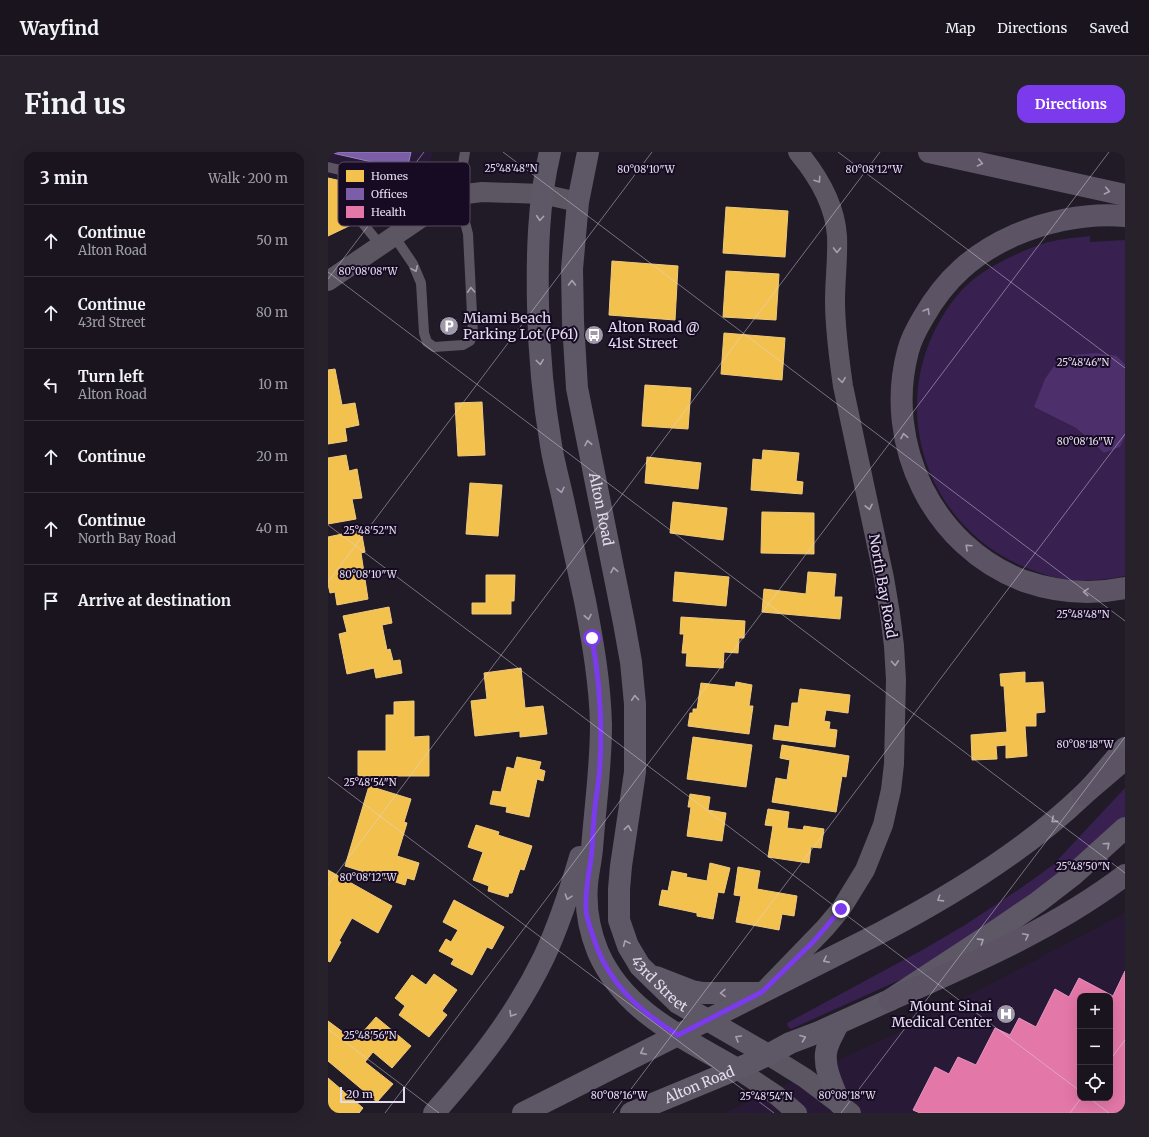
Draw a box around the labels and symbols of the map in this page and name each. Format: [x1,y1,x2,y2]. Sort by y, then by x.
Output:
one-way arrow [977,159,984,167]
legend [338,162,470,226]
text: 25°48'48"N [484,162,538,175]
text: 80°08'10"W [617,163,676,176]
text: 80°08'12"W [845,163,904,176]
text: Homes [371,169,408,183]
one-way arrow [813,176,821,183]
one-way arrow [1104,186,1111,194]
text: Offices [371,187,408,201]
text: Health [371,205,407,219]
one-way arrow [536,215,545,221]
one-way arrow [833,247,841,253]
text: 80°08'08"W [339,265,399,278]
one-way arrow [411,266,419,273]
one-way arrow [568,280,576,286]
one-way arrow [467,287,475,293]
one-way arrow [922,308,929,316]
place label: Miami Beach Parking Lot (P61) [463,309,578,343]
parking icon: Miami Beach Parking Lot (P61) [438,315,460,337]
place label: Alton Road @ 41st Street [607,318,700,352]
bus stop icon: Alton Road @ 41st Street [583,324,605,346]
text: 25°48'46"N [1057,356,1110,369]
one-way arrow [535,359,544,365]
one-way arrow [837,377,846,383]
one-way arrow [901,433,909,439]
text: 80°08'16"W [1057,435,1114,448]
one-way arrow [585,439,593,446]
street label: Alton Road [585,470,617,548]
one-way arrow [556,486,565,493]
one-way arrow [864,504,872,510]
text: 25°48'52"N [343,524,397,537]
street label: North Bay Road [865,532,901,640]
one-way arrow [965,545,972,552]
one-way arrow [610,567,619,573]
text: 80°08'10"W [339,568,398,581]
one-way arrow [1083,588,1089,596]
text: 25°48'48"N [1056,608,1110,621]
one-way arrow [583,614,591,621]
route start [583,629,601,647]
one-way arrow [890,660,899,666]
one-way arrow [630,695,639,701]
text: 80°08'18"W [1056,738,1115,751]
text: 25°48'54"N [344,776,397,789]
one-way arrow [1051,816,1059,823]
one-way arrow [623,825,631,831]
one-way arrow [1102,843,1110,850]
text: 25°48'50"N [1056,860,1110,873]
text: 80°08'12"W [339,871,398,884]
one-way arrow [564,893,572,900]
one-way arrow [938,894,945,901]
route end [832,900,850,918]
one-way arrow [1022,934,1030,941]
one-way arrow [977,938,984,946]
one-way arrow [623,939,631,946]
street label: 43rd Street [627,953,691,1016]
one-way arrow [823,956,830,963]
one-way arrow [720,989,726,997]
place label: Mount Sinai Medical Center [891,997,992,1031]
hospital icon: Mount Sinai Medical Center [995,1003,1017,1025]
one-way arrow [509,1010,517,1017]
text: 25°48'56"N [343,1029,397,1042]
one-way arrow [799,1035,806,1043]
one-way arrow [735,1036,742,1043]
one-way arrow [640,1047,647,1054]
street label: Alton Road [661,1062,738,1108]
scale bar [340,1085,405,1104]
text: 80°08'16"W [591,1089,648,1102]
text: 80°08'18"W [818,1089,877,1102]
text: 25°48'54"N [740,1090,793,1103]

